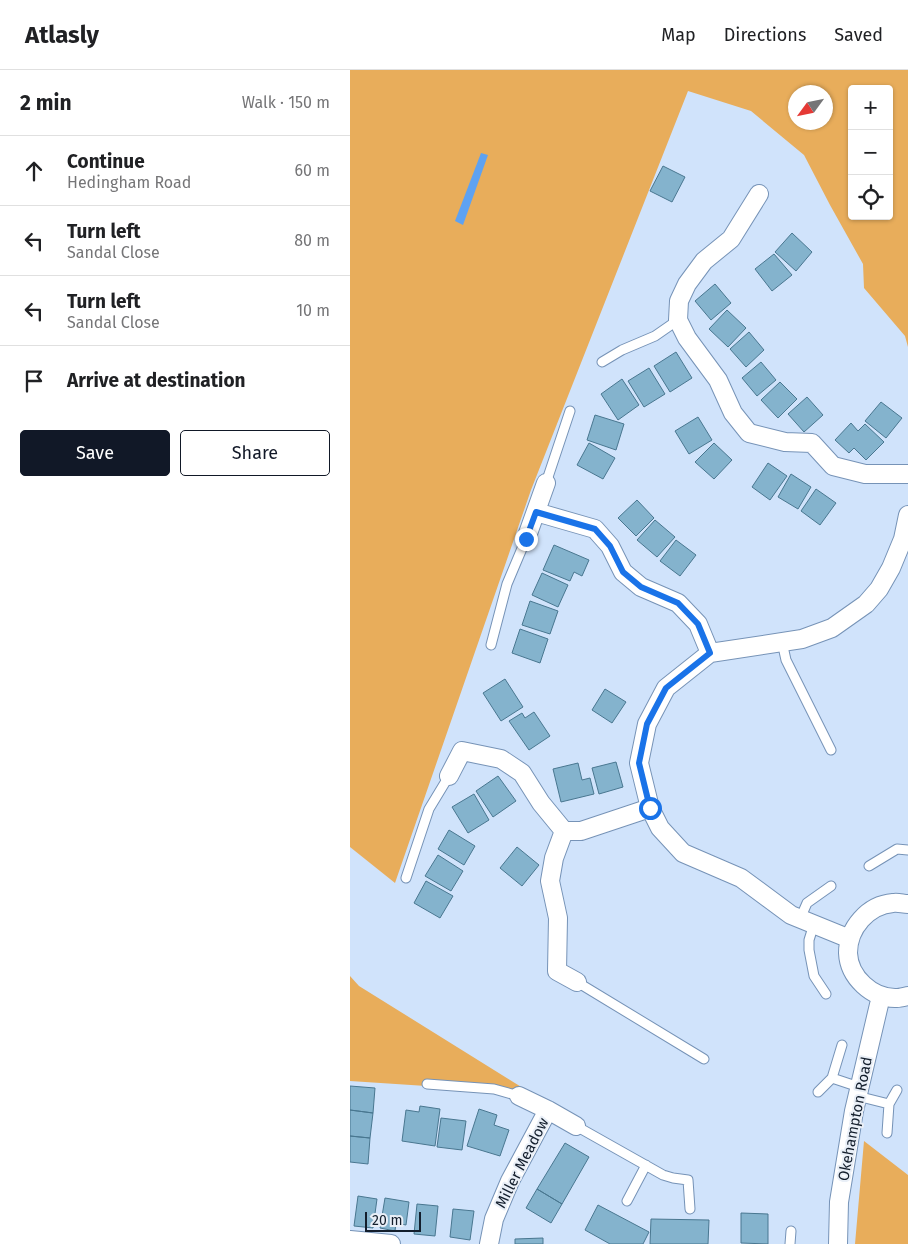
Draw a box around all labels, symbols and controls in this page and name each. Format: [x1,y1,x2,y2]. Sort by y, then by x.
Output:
text: Atlasly [25,21,99,49]
text: Map [661,24,696,46]
text: Directions [724,24,806,46]
text: Saved [834,24,883,46]
north arrow [788,85,833,130]
map controls [848,85,893,220]
button: + [848,85,893,130]
text: 2 min [20,90,72,116]
text: Walk · 150 m [242,93,330,112]
button: − [848,130,893,175]
text: Continue [67,150,145,173]
icon: ahead [20,157,48,185]
text: 60 m [295,161,330,180]
text: Hedingham Road [67,173,191,192]
button: locate [848,175,893,220]
text: Turn left [67,220,141,243]
icon: left [20,227,48,255]
text: 80 m [294,231,330,250]
text: Sandal Close [67,243,160,262]
text: Turn left [67,290,141,313]
icon: left [20,297,48,325]
text: 10 m [296,301,330,320]
text: Sandal Close [67,313,160,332]
icon: arrive [20,367,48,395]
text: Arrive at destination [67,369,246,392]
button: Save [20,430,170,476]
button: Share [180,430,330,476]
route end [515,528,538,551]
route start [639,797,662,820]
street label: Okehampton Road [834,1055,876,1183]
street label: Miller Meadow [492,1115,553,1211]
scale bar [365,1209,421,1232]
text: 20 m [372,1212,402,1229]

